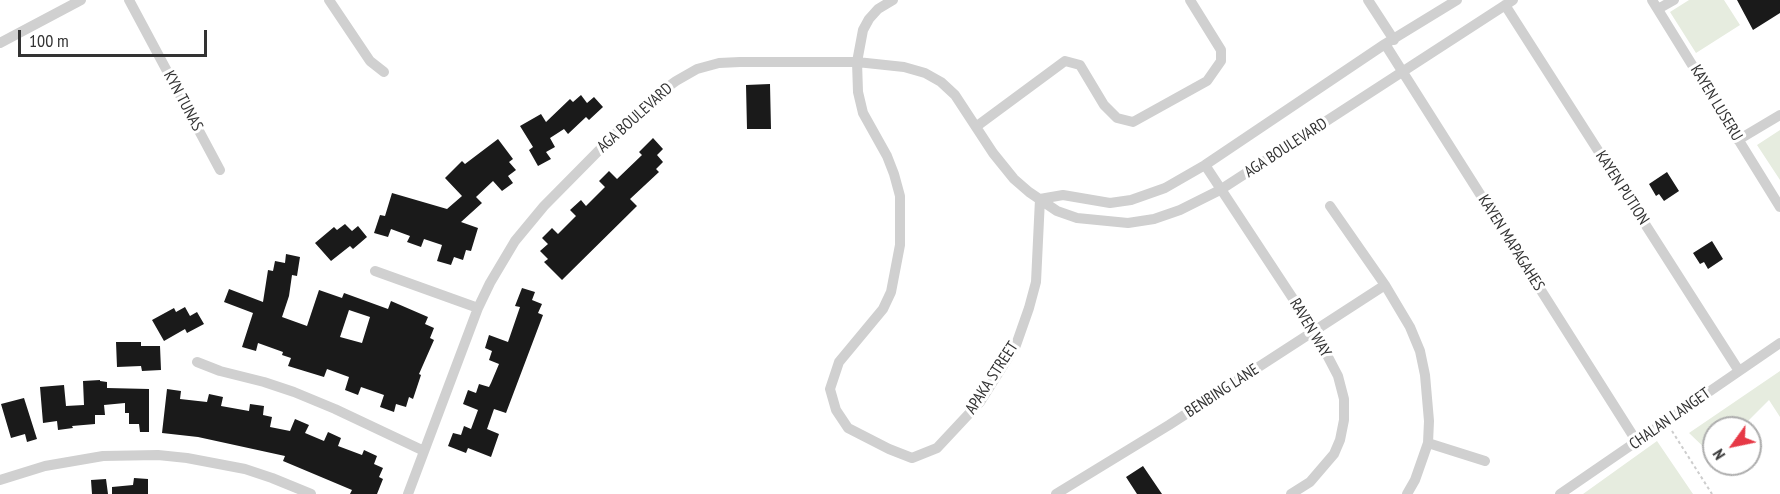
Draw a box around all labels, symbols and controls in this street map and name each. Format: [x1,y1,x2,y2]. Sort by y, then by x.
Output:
scale bar [21,18,210,56]
text: 100 m [29,29,69,52]
street label: KAYEN LUSERU [1686,62,1746,144]
street label: KYN TUNAS [159,68,207,134]
street label: AGA BOULEVARD [593,79,677,157]
street label: AGA BOULEVARD [1241,114,1331,182]
street label: KAYEN PUTION [1591,148,1653,228]
street label: KAYEN MAPAGAHES [1474,192,1548,294]
street label: RAVEN WAY [1285,295,1335,361]
street label: APAKA STREET [961,338,1023,418]
street label: BENBING LANE [1182,360,1262,422]
street label: CHALAN LANGET [1626,384,1714,454]
north arrow [1702,416,1762,476]
text: N [1708,446,1729,464]

